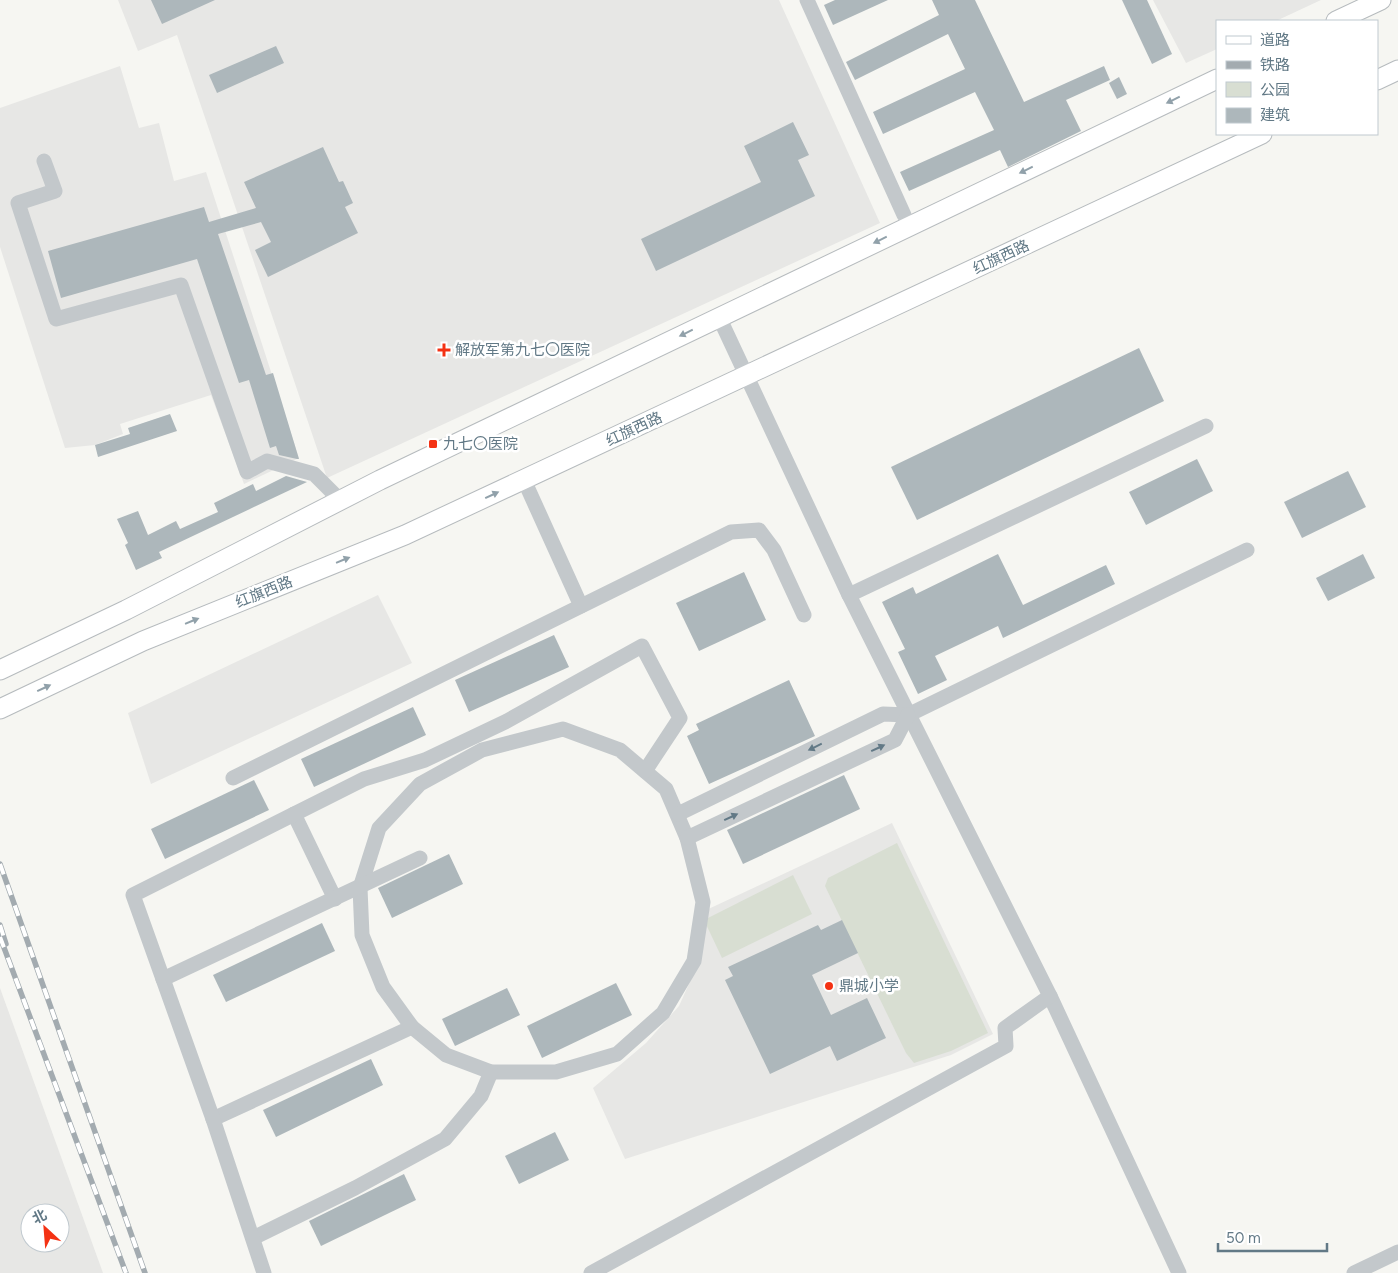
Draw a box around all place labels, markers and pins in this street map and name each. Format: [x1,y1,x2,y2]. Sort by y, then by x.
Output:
place label: 解放军第九七〇医院 [455,341,590,359]
marker: 解放军第九七〇医院 [437,343,451,357]
place label: 九七〇医院 [443,435,518,453]
marker: 九七〇医院 [427,438,439,450]
place label: 鼎城小学 [839,977,899,995]
marker: 鼎城小学 [823,980,835,992]

